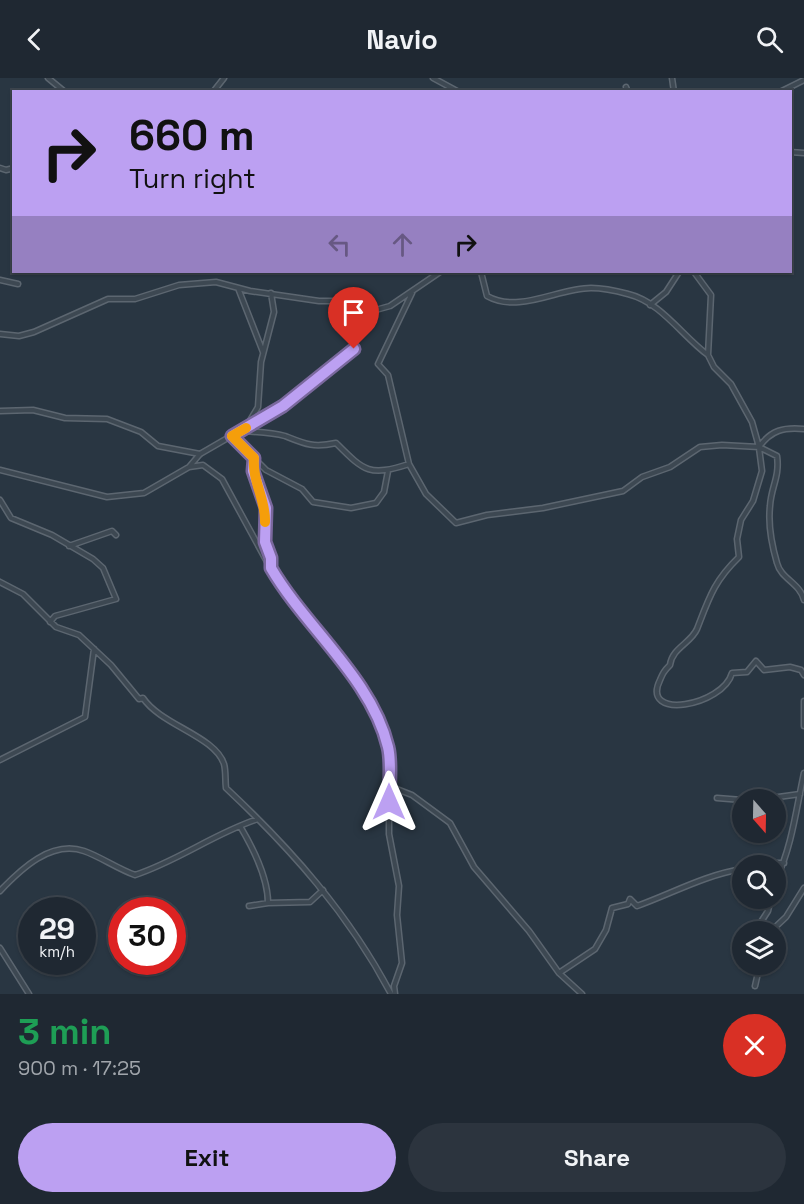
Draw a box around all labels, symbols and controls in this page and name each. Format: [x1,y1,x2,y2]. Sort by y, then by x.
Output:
text: Navio [366,22,438,57]
icon: back [18,23,51,56]
icon: search [753,23,786,56]
text: 660 m [129,109,255,162]
icon: right [30,114,108,192]
text: Turn right [129,161,256,196]
icon: left [323,228,356,261]
icon: ahead [386,228,419,261]
icon: right [449,228,482,261]
pin [328,287,379,349]
icon: arrive [337,296,370,329]
position arrow [357,770,421,834]
north arrow [732,789,786,843]
map controls [732,789,786,975]
button: search [732,855,786,909]
speed limit sign: 30 [108,897,186,975]
text: 29 [39,909,75,948]
button: layers [732,921,786,975]
text: km/h [39,942,75,961]
text: 3 min [18,1009,112,1055]
button: close [723,1014,786,1077]
text: 900 m · 17:25 [18,1055,141,1081]
button: Exit [18,1123,396,1192]
button: Share [408,1123,786,1192]

